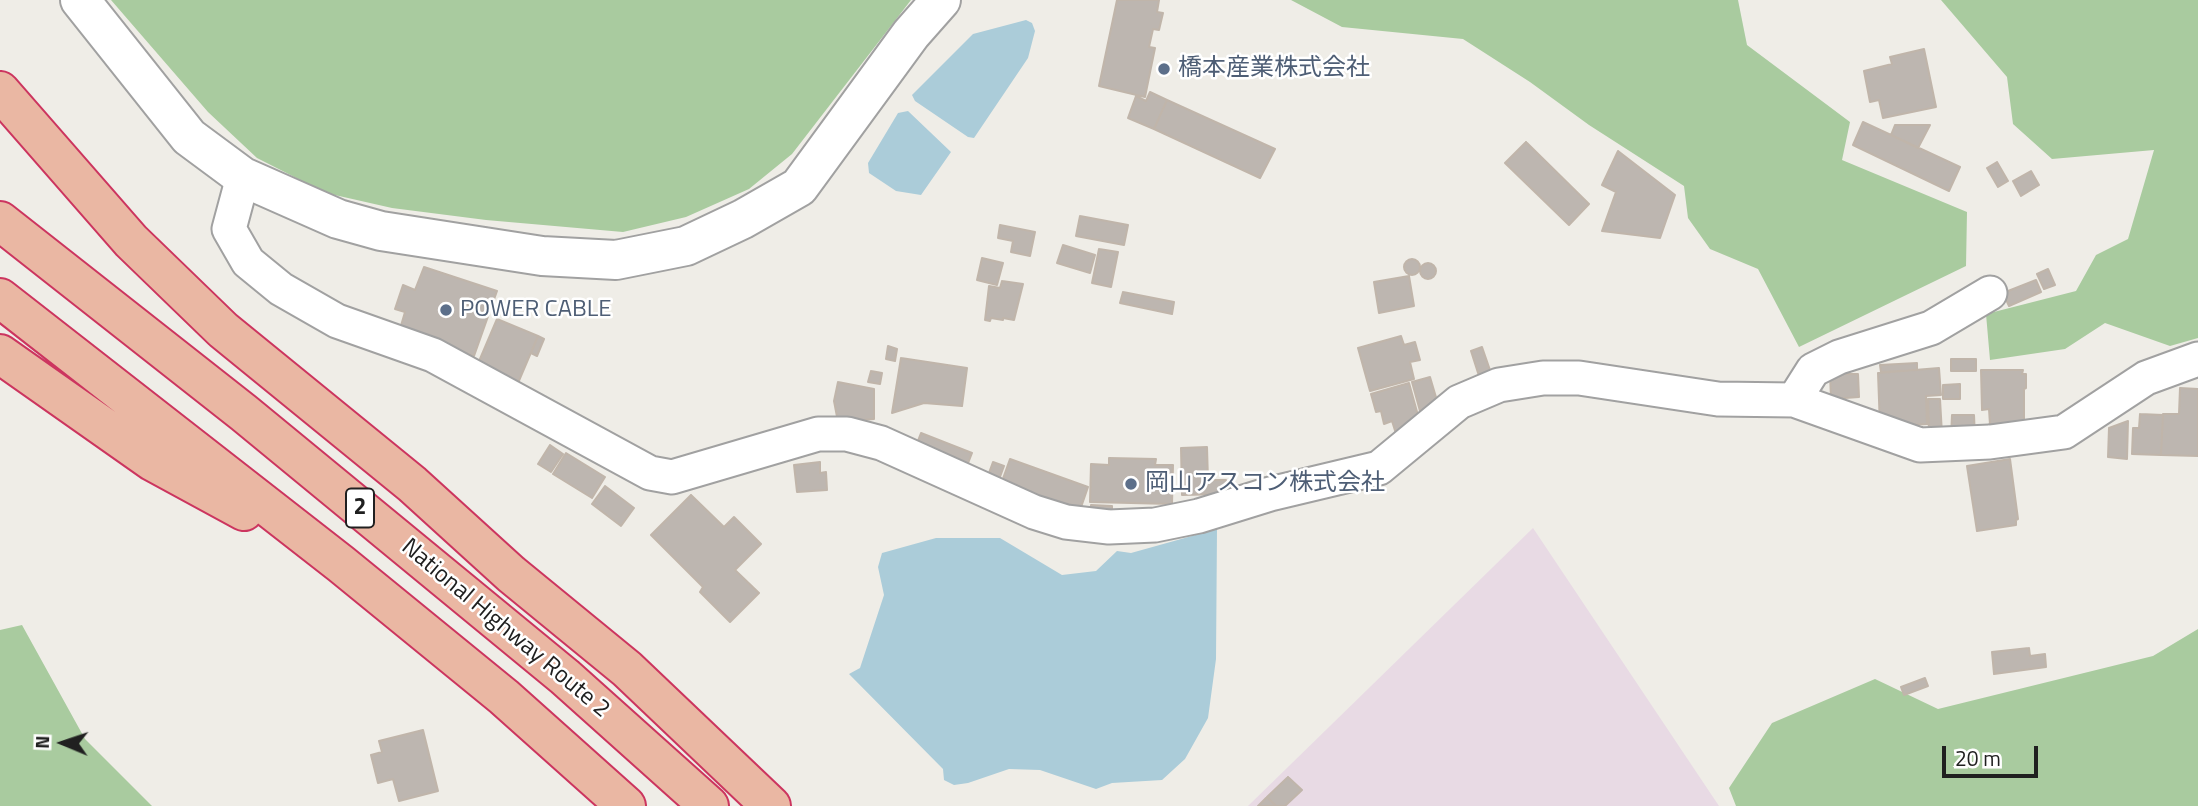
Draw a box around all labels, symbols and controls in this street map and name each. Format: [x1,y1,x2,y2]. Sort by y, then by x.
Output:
place label: 橋本産業株式会社 [1178,55,1370,83]
marker: 橋本産業株式会社 [1156,61,1172,77]
place label: POWER CABLE [460,296,612,324]
marker: POWER CABLE [438,302,454,318]
place label: 岡山アスコン株式会社 [1145,470,1385,498]
marker: 岡山アスコン株式会社 [1123,476,1139,492]
road number: 2 [346,488,374,528]
street label: National Highway Route 2 [395,533,615,725]
north arrow [28,708,98,778]
scale bar [1946,732,2042,776]
text: N [27,735,56,749]
text: 20 m [1955,742,2001,774]

